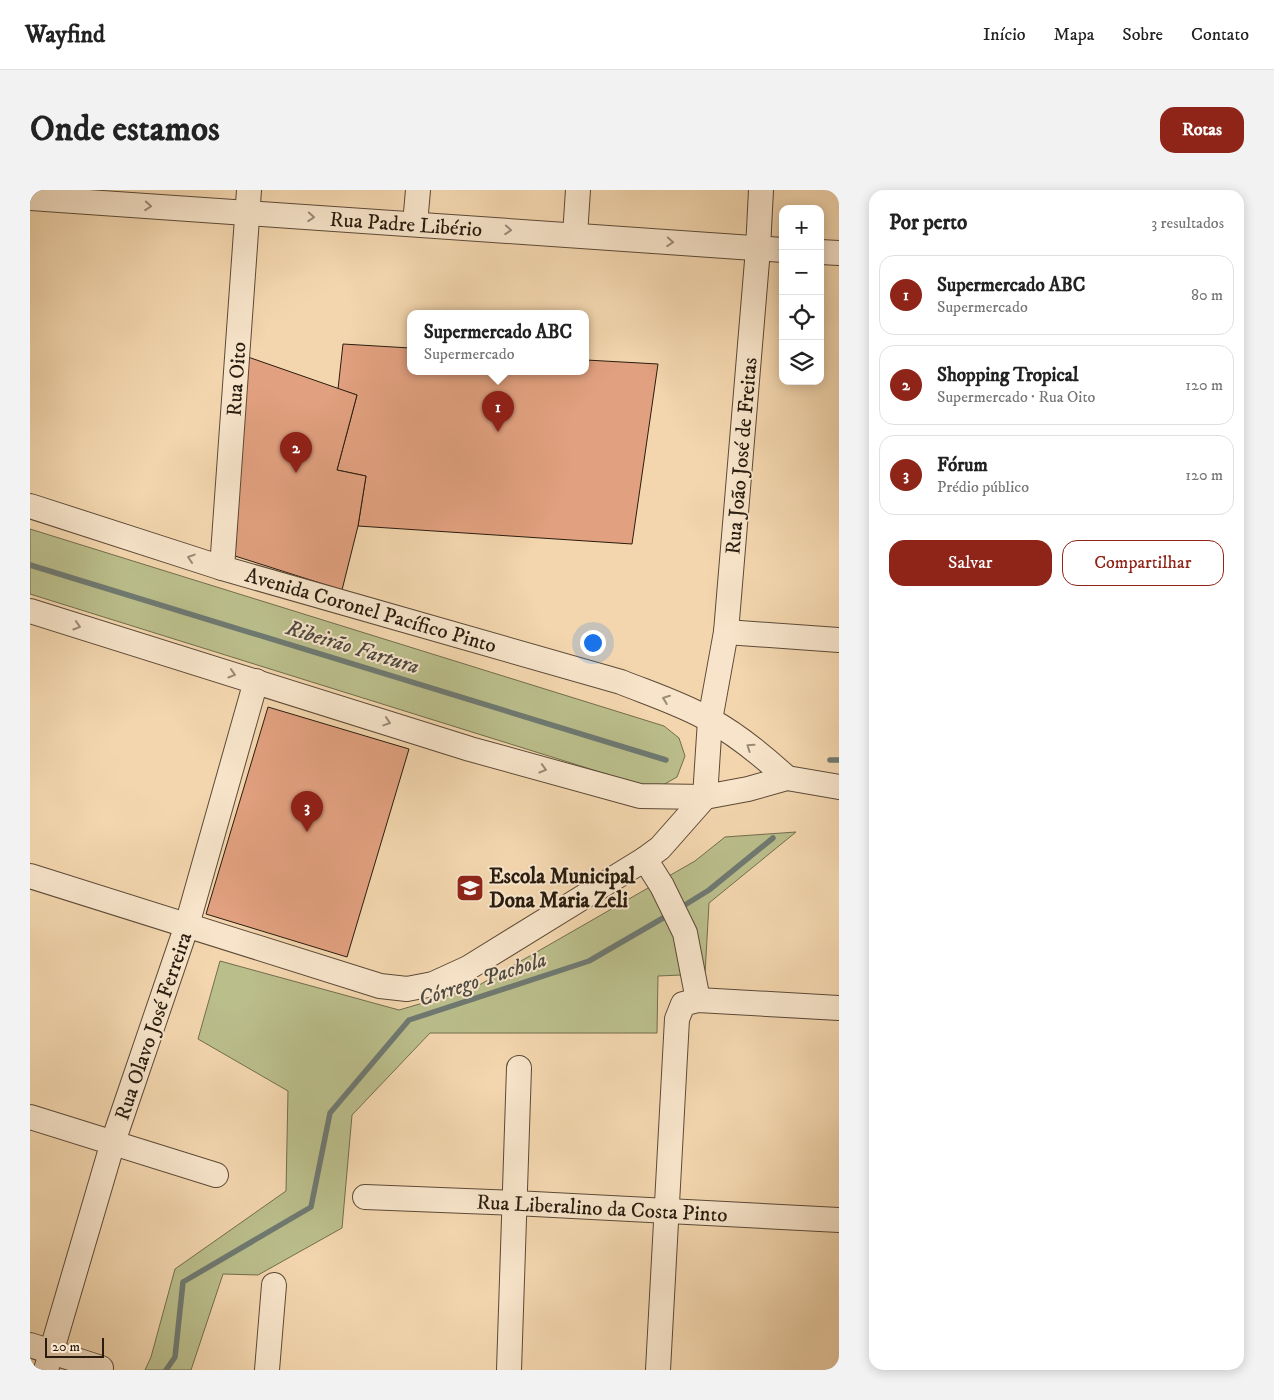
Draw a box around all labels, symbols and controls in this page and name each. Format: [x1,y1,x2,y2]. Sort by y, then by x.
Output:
text: Wayfind [25,20,105,50]
text: Início [983,24,1026,46]
text: Mapa [1054,24,1094,46]
text: Sobre [1122,24,1163,46]
text: Contato [1191,24,1249,46]
button: Rotas [1160,107,1244,153]
text: Onde estamos [30,108,220,152]
one-way arrow [145,200,153,211]
map controls [779,205,824,385]
button: + [779,205,824,250]
street label: Rua Padre Libério [329,207,483,243]
text: Por perto [889,210,967,236]
one-way arrow [307,212,315,223]
text: 3 resultados [1151,213,1224,233]
one-way arrow [504,225,512,236]
one-way arrow [666,237,674,248]
button: − [779,250,824,295]
text: Supermercado ABC [937,274,1086,297]
text: 1 [903,285,909,305]
text: 80 m [1191,285,1223,305]
button: locate [779,295,824,340]
text: Supermercado [937,297,1028,317]
popup [407,310,589,375]
text: Supermercado ABC [424,321,572,344]
button: layers [779,340,824,385]
street label: Rua Oito [221,341,253,417]
text: Supermercado [424,344,514,364]
street label: Rua João José de Freitas [720,356,764,556]
text: Shopping Tropical [937,364,1078,387]
text: 2 [902,375,910,395]
text: 120 m [1185,375,1223,395]
text: Supermercado · Rua Oito [937,387,1095,407]
pin: 1 [482,391,514,432]
pin: 2 [280,432,312,473]
text: Fórum [937,454,988,477]
text: 3 [903,465,909,485]
text: 120 m [1185,465,1223,485]
text: Prédio público [937,477,1029,497]
button: Salvar [889,540,1052,586]
button: Compartilhar [1062,540,1224,586]
one-way arrow [188,554,196,564]
street label: Avenida Coronel Pacífico Pinto [242,563,499,659]
water label: Ribeirão Fartura [282,614,423,681]
one-way arrow [72,620,80,630]
your location [580,630,606,656]
one-way arrow [227,668,236,678]
one-way arrow [662,695,670,705]
one-way arrow [382,717,391,727]
one-way arrow [746,743,755,753]
one-way arrow [538,763,547,774]
pin: 3 [291,791,323,832]
place label: Escola Municipal Dona Maria Zeli [489,864,636,914]
school or university icon: Escola Municipal Dona Maria Zeli [455,873,485,903]
street label: Rua Olavo José Ferreira [110,929,198,1124]
water label: Córrego Pachola [415,946,550,1013]
street label: Rua Liberalino da Costa Pinto [476,1189,728,1229]
scale bar [45,1335,104,1358]
text: 20 m [52,1338,80,1356]

